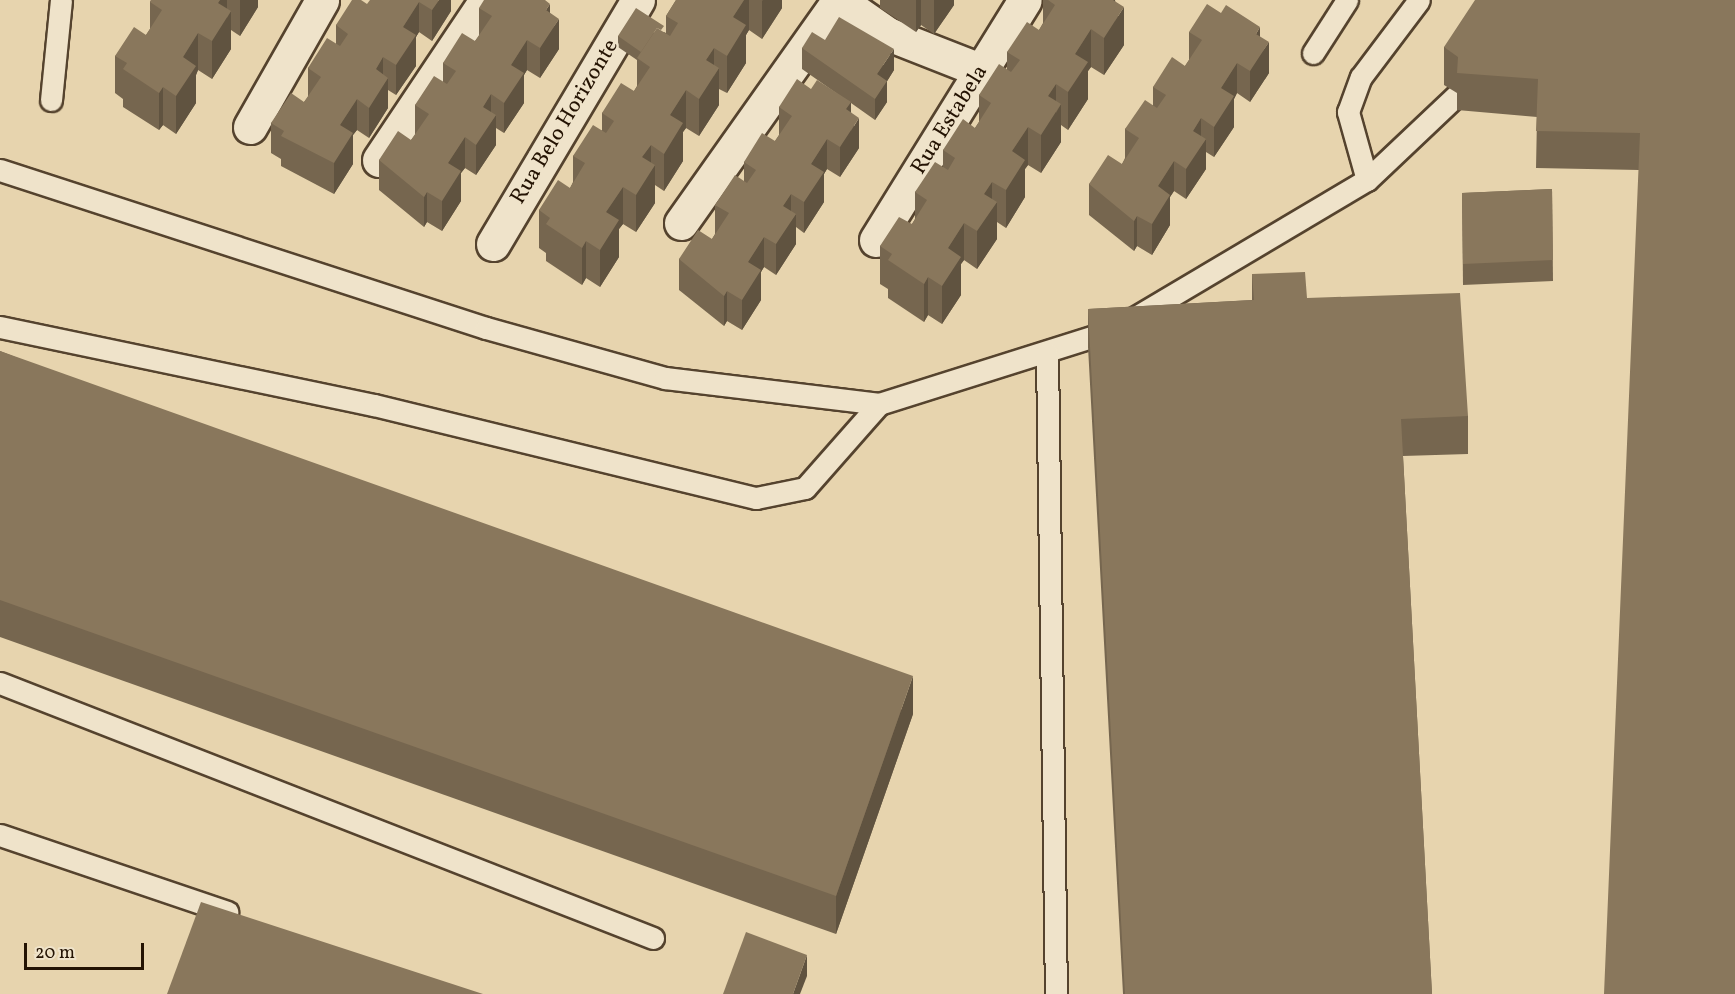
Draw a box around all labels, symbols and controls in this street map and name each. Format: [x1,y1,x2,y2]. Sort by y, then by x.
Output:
street label: Rua Belo Horizonte [505,35,625,209]
street label: Rua Estabela [906,60,994,180]
scale bar [27,931,147,969]
text: 20 m [35,941,75,966]

